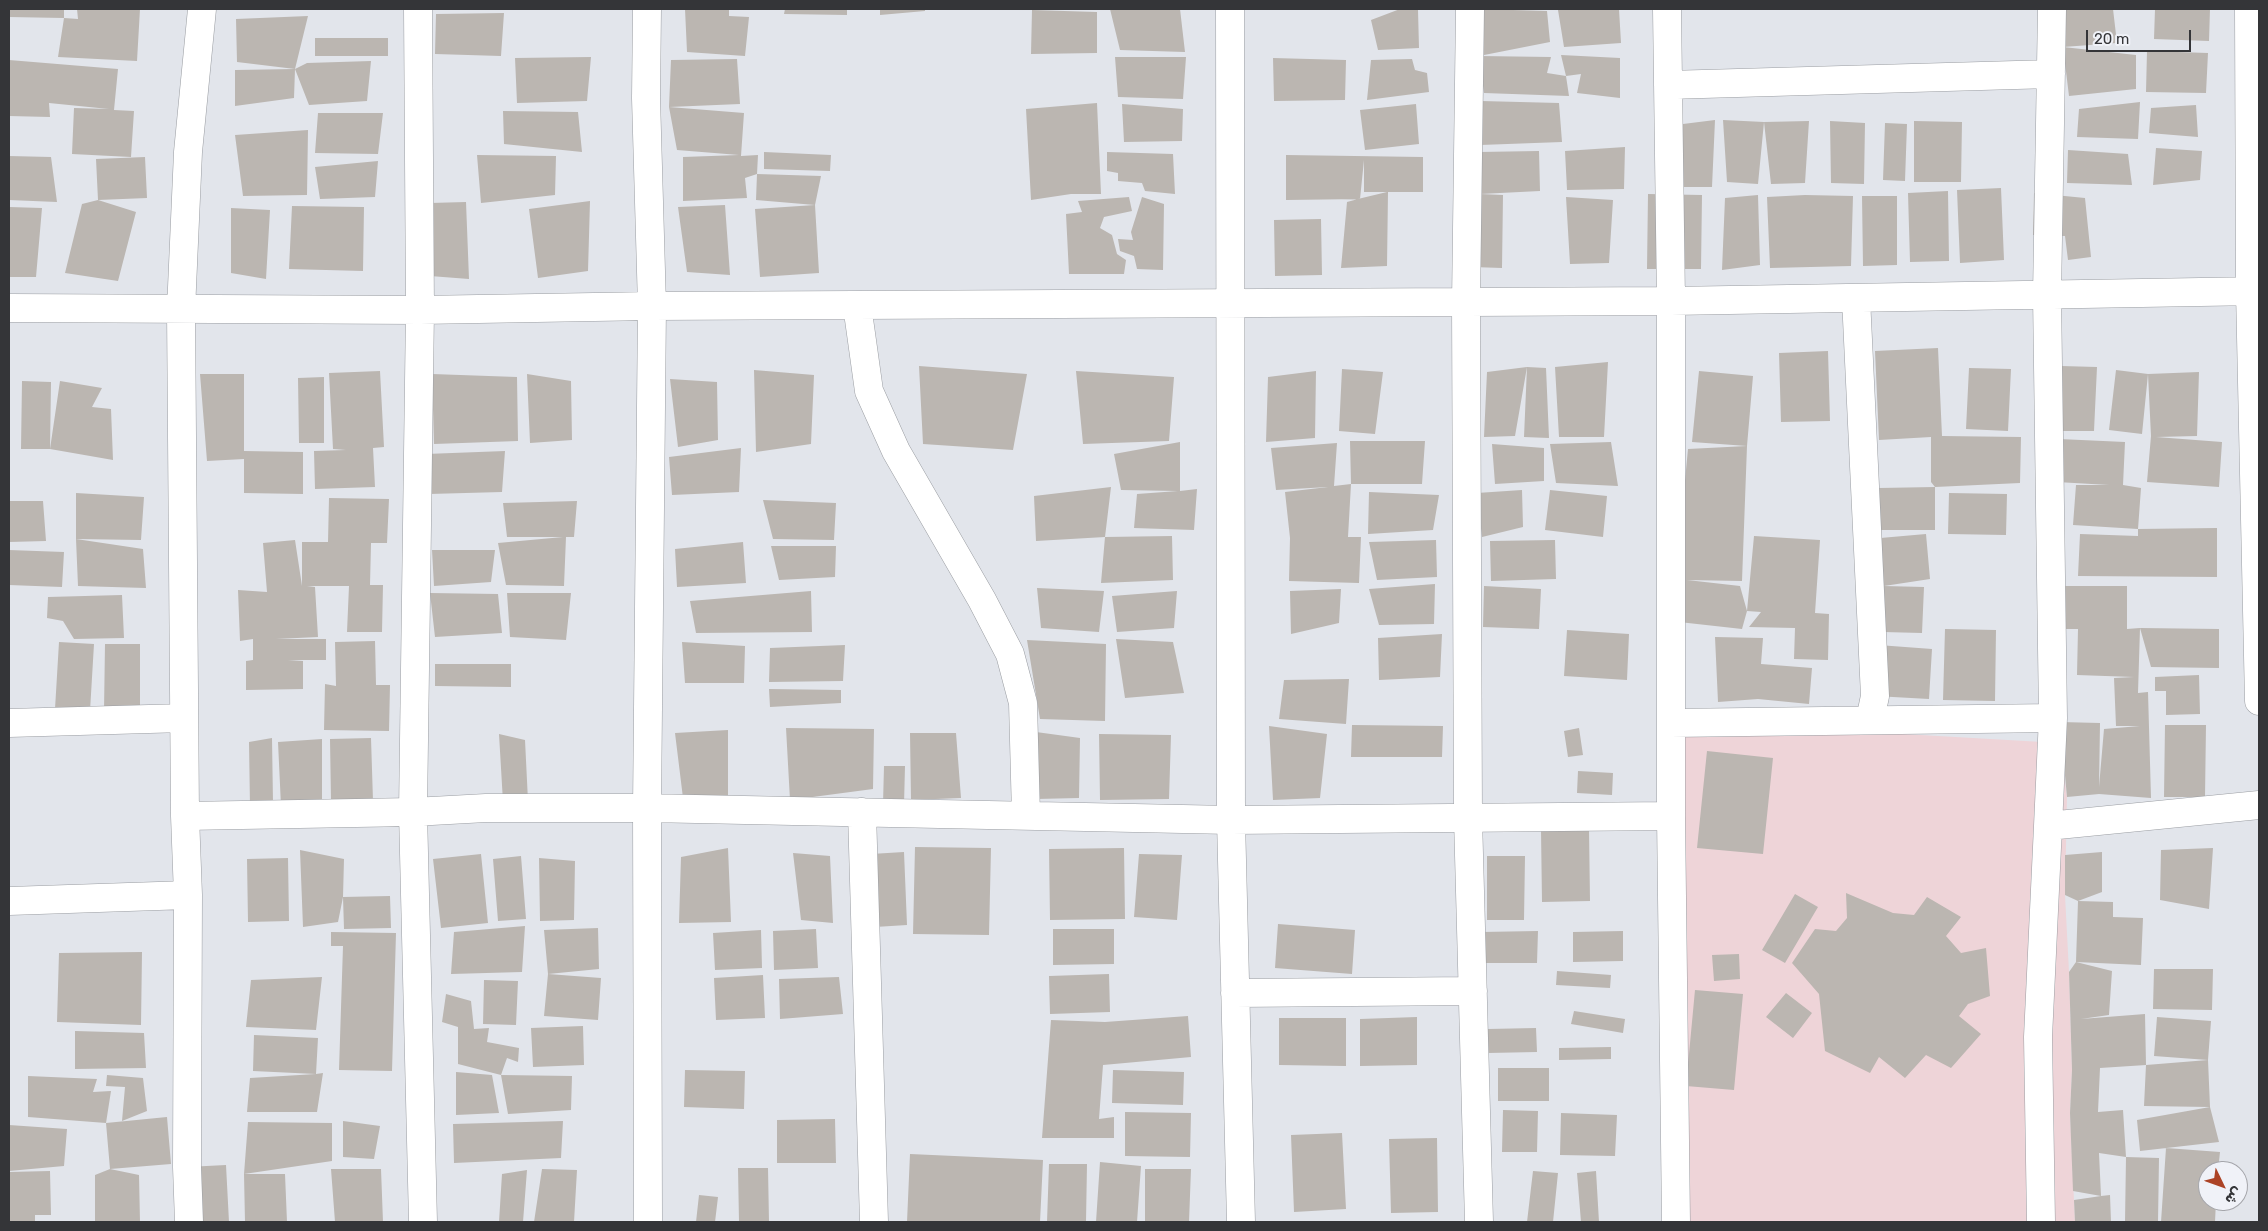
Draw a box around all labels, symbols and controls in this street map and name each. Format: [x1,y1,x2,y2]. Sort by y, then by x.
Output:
scale bar [2088,20,2193,52]
text: 20 m [2094,30,2129,48]
north arrow [2198,1161,2248,1211]
text: ش [2222,1183,2246,1208]

